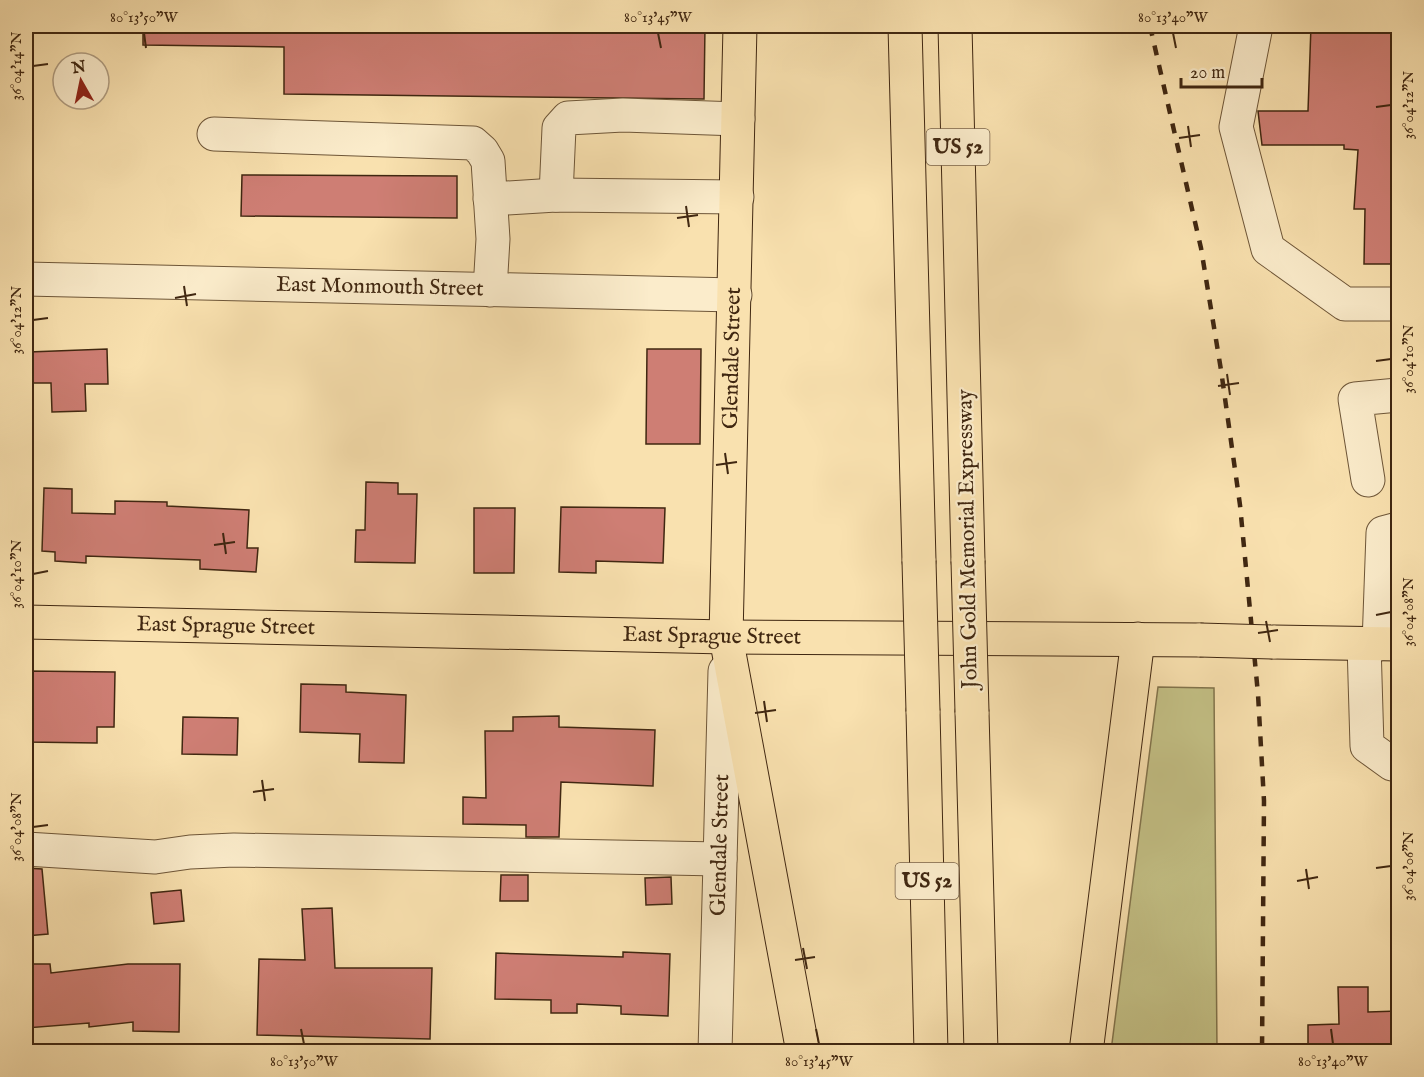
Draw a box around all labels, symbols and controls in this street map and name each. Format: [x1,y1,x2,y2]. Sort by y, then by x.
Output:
text: 80°13'50"W [110,8,179,27]
text: 80°13'45"W [624,8,693,27]
text: 80°13'40"W [1138,8,1209,27]
text: 36°04'14"N [7,32,26,100]
north arrow [51,51,111,111]
scale bar [1181,51,1262,89]
text: N [70,57,88,79]
text: 20 m [1190,62,1225,85]
text: 36°04'12"N [1399,71,1418,139]
road number: US 52 [926,129,990,165]
street label: East Monmouth Street [276,271,485,303]
text: 36°04'12"N [7,286,26,354]
street label: Glendale Street [717,286,748,429]
text: 36°04'10"N [1399,325,1418,393]
street label: John Gold Memorial Expressway [951,389,985,692]
text: 36°04'10"N [7,540,26,608]
text: 36°04'08"N [1399,577,1418,647]
street label: East Sprague Street [136,610,316,642]
street label: East Sprague Street [622,621,802,651]
street label: Glendale Street [705,773,736,916]
text: 36°04'08"N [7,792,26,862]
text: 36°04'06"N [1399,831,1418,901]
road number: US 52 [896,863,958,899]
text: 80°13'50"W [270,1052,339,1071]
text: 80°13'45"W [785,1052,854,1071]
text: 80°13'40"W [1298,1052,1369,1071]

